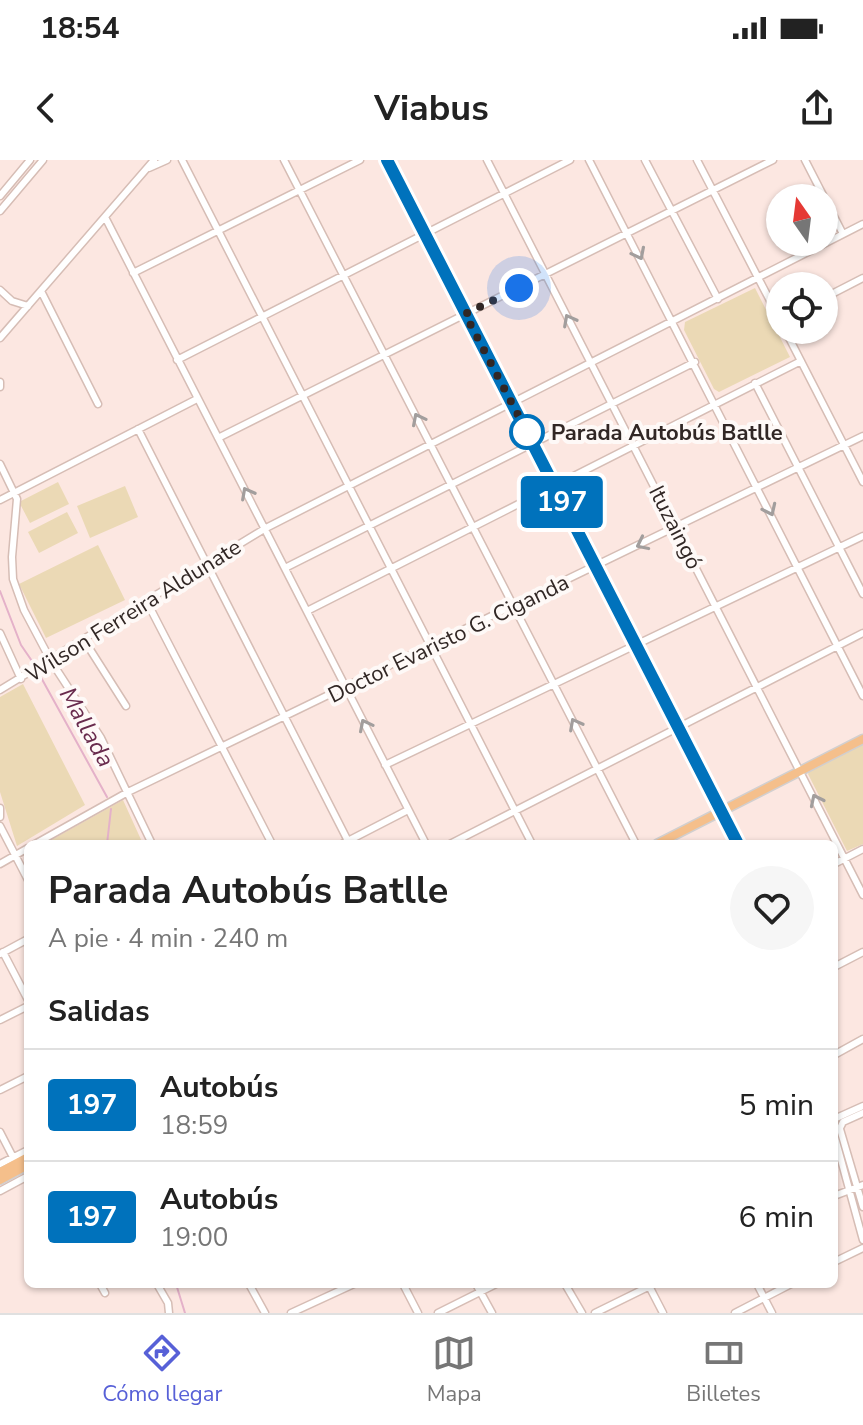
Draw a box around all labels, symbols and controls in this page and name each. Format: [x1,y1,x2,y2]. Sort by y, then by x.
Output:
text: 18:54 [40,8,119,49]
text: Viabus [374,84,489,133]
icon: back [24,86,68,130]
icon: share [795,86,839,130]
north arrow [766,184,838,256]
map controls [766,184,838,344]
one-way arrow [629,245,644,260]
your location [499,268,539,308]
button: locate [766,272,838,344]
one-way arrow [564,313,579,328]
one-way arrow [412,412,427,427]
marker: Parada Autobús Batlle [510,415,544,449]
place label: Parada Autobús Batlle [551,418,783,448]
line badge: 197 [516,476,608,528]
street label: Ituzaingó [641,480,709,574]
text: 197 [537,483,587,521]
one-way arrow [242,487,257,501]
one-way arrow [760,502,776,517]
street label: Wilson Ferreira Aldunate [20,532,247,689]
one-way arrow [636,534,650,550]
street label: Doctor Evaristo G. Ciganda [323,567,574,710]
water label: Mallada [52,681,122,773]
one-way arrow [359,718,375,733]
one-way arrow [570,718,585,733]
one-way arrow [811,793,826,808]
text: Parada Autobús Batlle [48,865,448,916]
button: heart [730,866,814,950]
text: A pie · 4 min · 240 m [48,921,288,956]
text: Salidas [48,991,150,1032]
text: Autobús [160,1067,278,1108]
text: 5 min [739,1085,814,1126]
text: 197 [67,1086,117,1124]
text: 18:59 [160,1108,228,1143]
text: Autobús [160,1179,278,1220]
text: 6 min [739,1197,814,1238]
text: 197 [67,1198,117,1236]
text: 19:00 [160,1220,228,1255]
tab: Cómo llegar [102,1331,222,1409]
tab: Mapa [427,1331,482,1409]
tab: Billetes [686,1331,761,1409]

